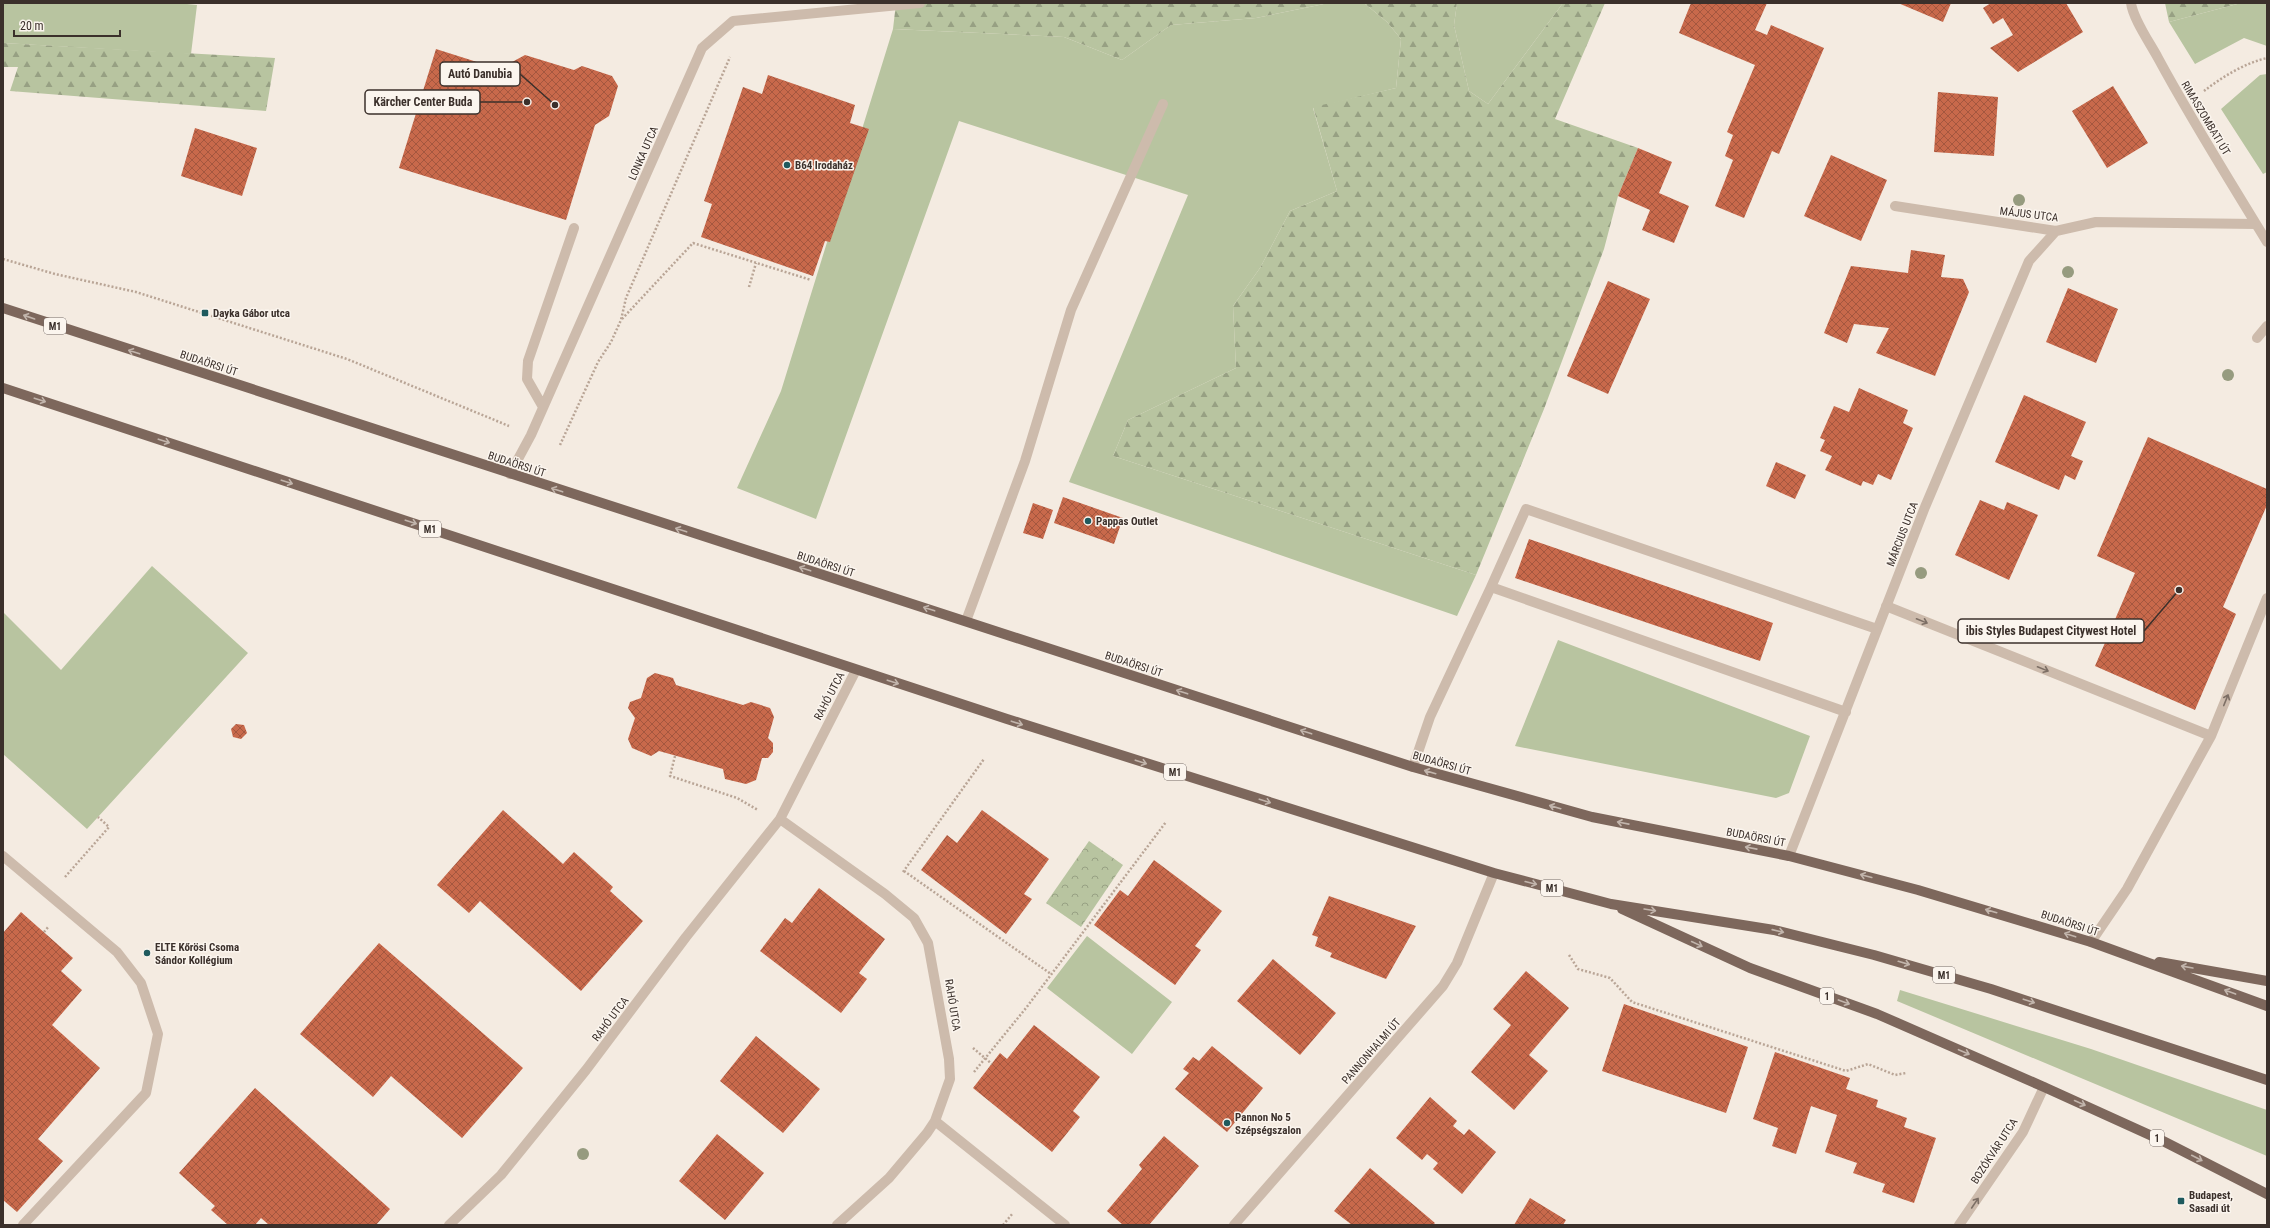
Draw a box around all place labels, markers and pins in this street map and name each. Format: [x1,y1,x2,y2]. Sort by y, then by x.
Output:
callout: Autó Danubia [440,62,520,86]
callout: Kärcher Center Buda [365,90,480,114]
place label: B64 Irodaház [795,159,853,172]
marker: B64 Irodaház [782,160,792,170]
place label: Dayka Gábor utca [213,307,290,320]
marker: Dayka Gábor utca [200,308,210,318]
place label: Pappas Outlet [1096,515,1158,528]
marker: Pappas Outlet [1083,516,1093,526]
callout: ibis Styles Budapest Citywest Hotel [1958,619,2144,643]
place label: ELTE Kőrösi Csoma Sándor Kollégium [155,941,239,967]
marker: ELTE Kőrösi Csoma Sándor Kollégium [142,948,152,958]
place label: Pannon No 5 Szépségszalon [1235,1111,1301,1137]
marker: Pannon No 5 Szépségszalon [1222,1118,1232,1128]
place label: Budapest, Sasadi út [2189,1189,2233,1215]
marker: Budapest, Sasadi út [2176,1196,2186,1206]

